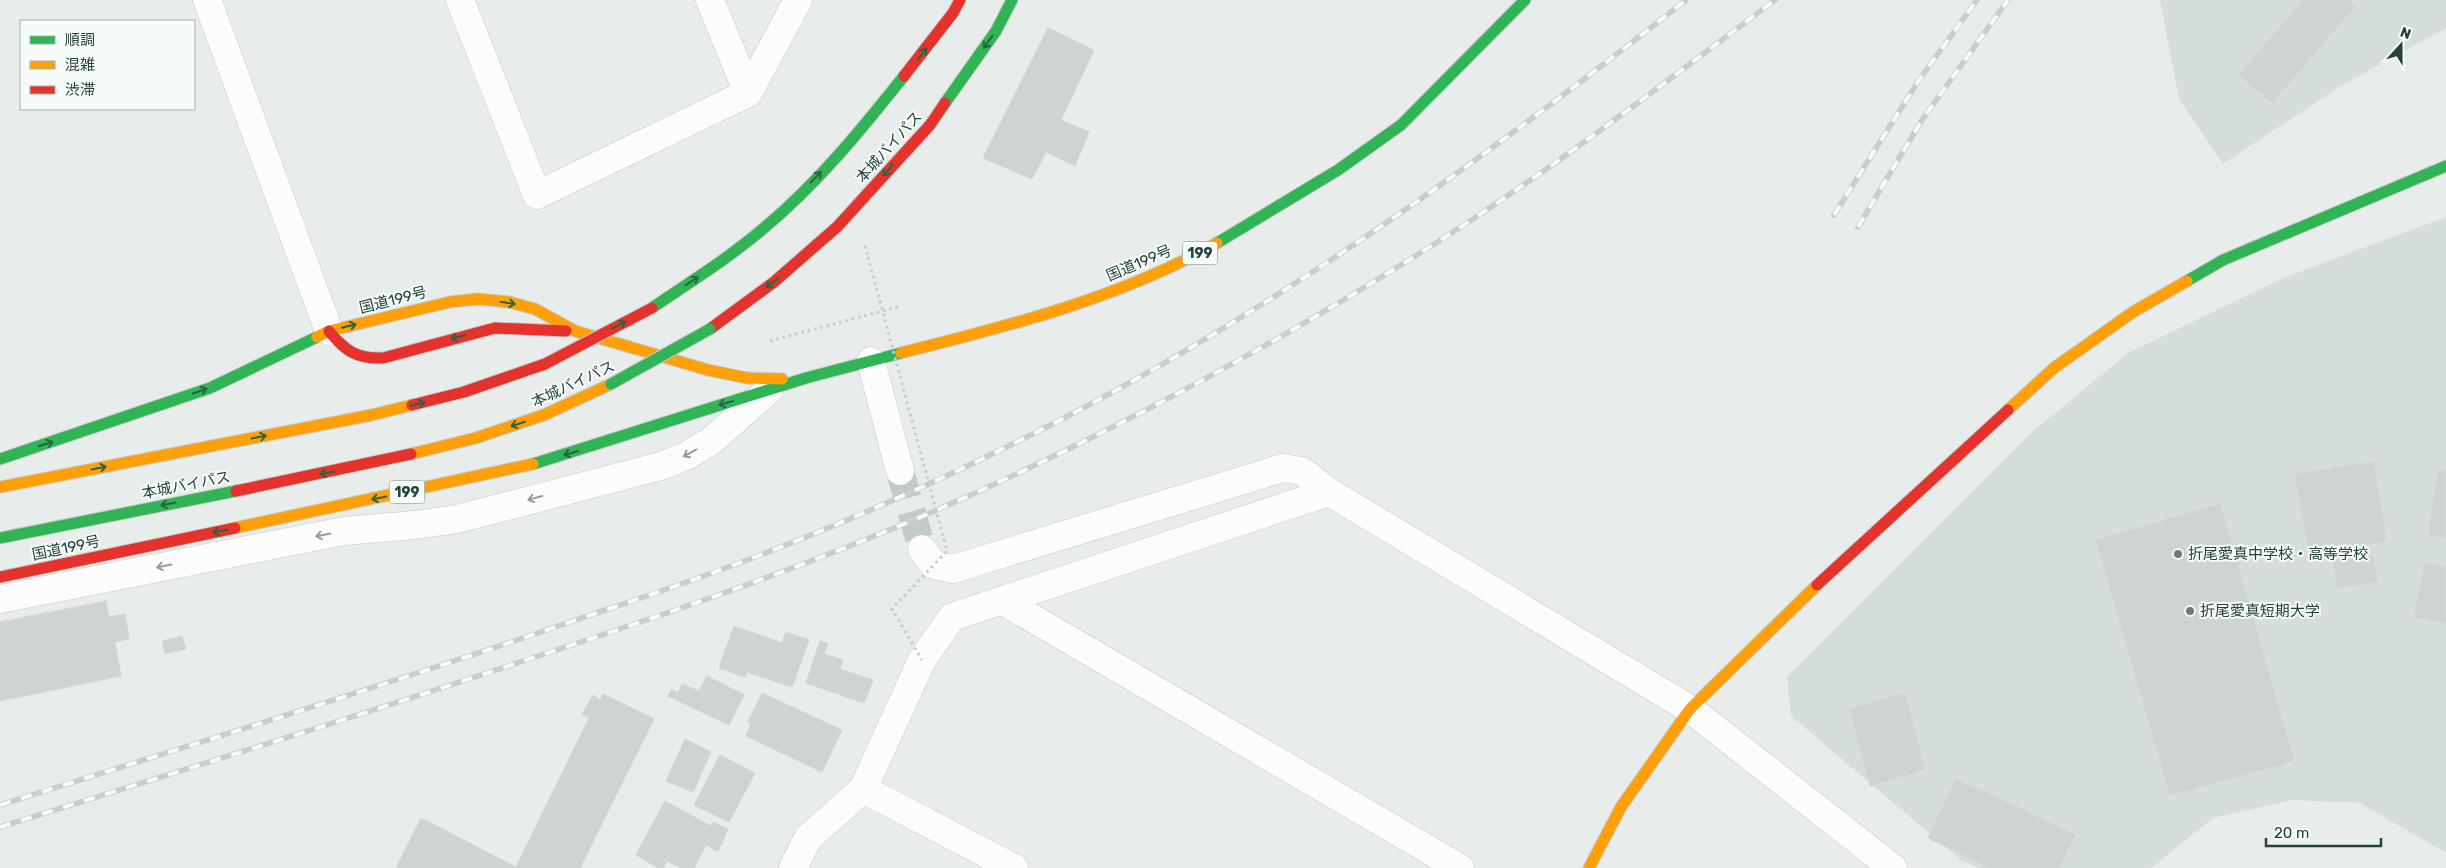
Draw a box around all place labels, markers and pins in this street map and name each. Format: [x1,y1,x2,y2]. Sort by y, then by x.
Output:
place label: 折尾愛真中学校・高等学校 [2188,545,2368,563]
marker: 折尾愛真中学校・高等学校 [2172,548,2184,560]
place label: 折尾愛真短期大学 [2200,602,2320,620]
marker: 折尾愛真短期大学 [2184,605,2196,617]

